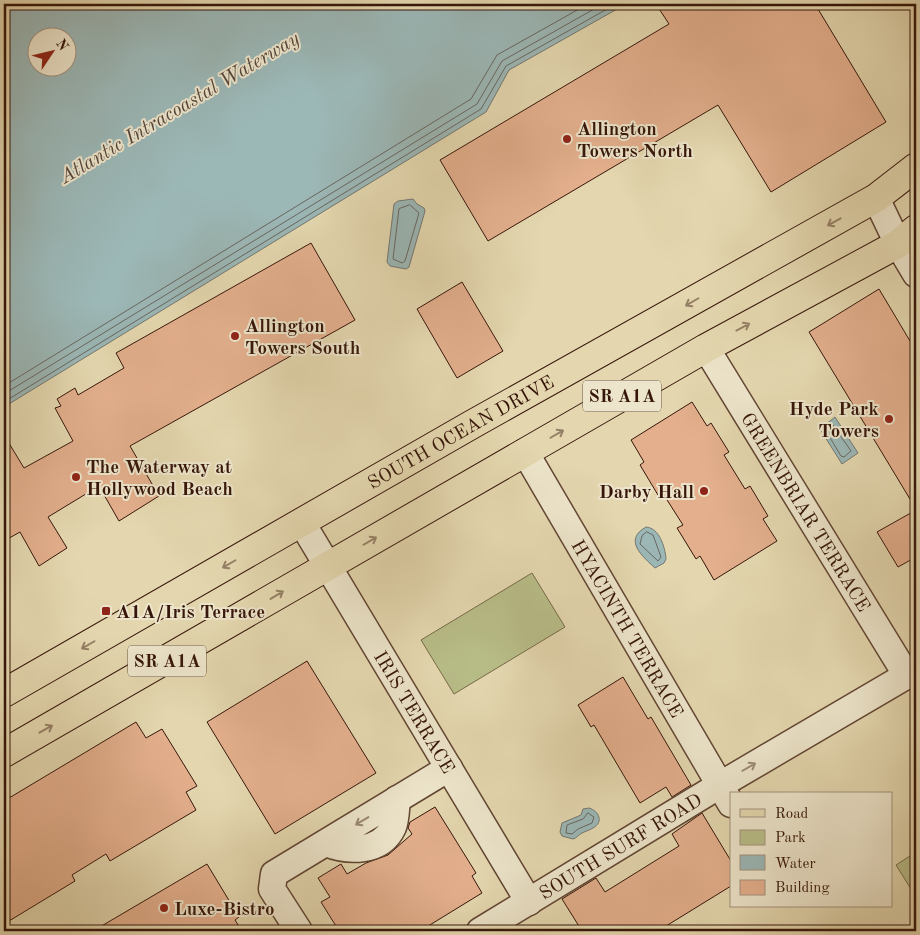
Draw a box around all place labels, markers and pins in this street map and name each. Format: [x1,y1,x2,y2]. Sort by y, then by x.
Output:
place label: Allington Towers North [577,121,693,162]
marker: Allington Towers North [561,133,573,145]
place label: Allington Towers South [245,318,361,359]
marker: Allington Towers South [229,330,241,342]
place label: Hyde Park Towers [789,401,879,442]
marker: Hyde Park Towers [883,413,895,425]
place label: The Waterway at Hollywood Beach [86,459,233,500]
marker: The Waterway at Hollywood Beach [70,471,82,483]
place label: Darby Hall [599,484,694,503]
marker: Darby Hall [698,485,710,497]
place label: A1A/Iris Terrace [116,604,265,623]
marker: A1A/Iris Terrace [100,605,112,617]
place label: Luxe-Bistro [174,901,274,920]
marker: Luxe-Bistro [158,902,170,914]

